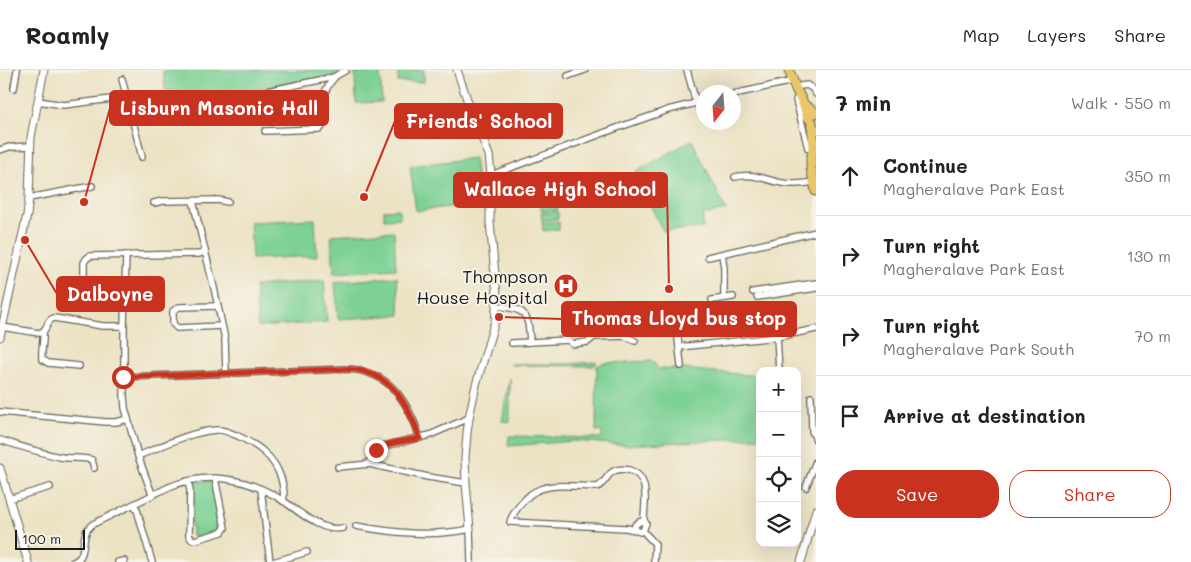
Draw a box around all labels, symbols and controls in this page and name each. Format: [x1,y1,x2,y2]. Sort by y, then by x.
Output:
text: Roamly [25,19,109,50]
text: Map [963,23,999,47]
text: Layers [1027,23,1086,47]
text: Share [1114,23,1166,47]
north arrow [696,85,741,130]
text: 7 min [836,89,891,116]
callout: Lisburn Masonic Hall [110,91,328,125]
text: Walk · 550 m [1071,92,1171,113]
text: Lisburn Masonic Hall [120,95,318,120]
callout: Friends' School [395,104,562,138]
text: Friends' School [406,108,552,133]
text: Continue [883,153,968,178]
icon: ahead [836,162,864,190]
text: 350 m [1125,165,1171,186]
callout: Wallace High School [454,173,667,207]
text: Wallace High School [464,176,656,201]
text: Magheralave Park East [883,178,1065,199]
text: Turn right [883,233,980,258]
icon: right [836,242,864,270]
text: 130 m [1127,245,1171,266]
text: Magheralave Park East [883,258,1065,279]
place label: Thompson House Hospital [416,264,548,309]
hospital icon: Thompson House Hospital [553,273,579,299]
callout: Dalboyne [57,277,164,311]
text: Dalboyne [67,281,153,306]
callout: Thomas Lloyd bus stop [562,302,796,336]
text: Thomas Lloyd bus stop [572,305,786,330]
text: Turn right [883,313,980,338]
icon: right [836,322,864,350]
text: 70 m [1134,325,1171,346]
text: Magheralave Park South [883,338,1074,359]
route start [112,366,135,389]
map controls [756,367,801,547]
button: + [756,367,801,412]
icon: arrive [836,402,864,430]
text: Arrive at destination [883,403,1086,428]
button: − [756,412,801,457]
route end [365,439,388,462]
button: locate [756,457,801,502]
button: Save [836,470,999,518]
button: Share [1009,470,1171,518]
button: layers [756,502,801,547]
scale bar [15,527,85,550]
text: 100 m [22,529,61,548]

